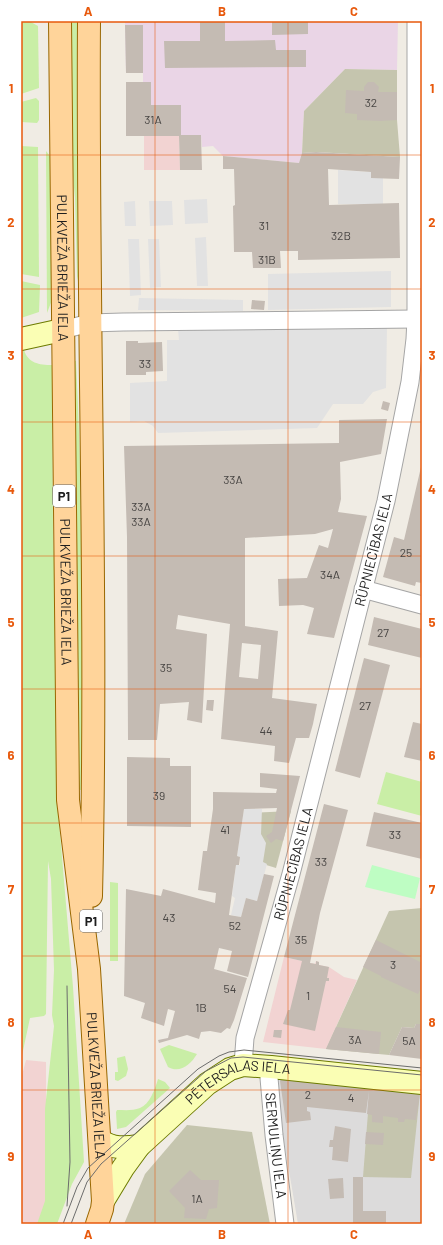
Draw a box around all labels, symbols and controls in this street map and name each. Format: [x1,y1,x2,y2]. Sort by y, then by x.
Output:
text: A [84,3,93,19]
text: B [218,3,226,19]
text: C [350,3,358,19]
text: 1 [9,80,13,96]
text: 1 [430,80,434,96]
house number: 32 [365,95,377,109]
house number: 31A [144,112,162,126]
street label: PULKVEŽA BRIEŽA IELA [54,194,72,342]
text: 2 [7,214,15,230]
text: 2 [428,214,436,230]
house number: 31 [259,218,269,232]
house number: 32B [331,228,351,242]
house number: 31B [258,252,276,266]
text: 3 [7,347,15,363]
text: 3 [428,347,436,363]
house number: 33 [139,356,151,370]
house number: 33A [223,472,243,486]
text: 4 [7,481,15,497]
text: 4 [428,481,436,497]
road number: P1 [53,485,75,507]
street label: RŪPNIECĪBAS IELA [351,491,395,608]
house number: 33A [131,499,151,513]
house number: 33A [131,514,151,528]
street label: PULKVEŽA BRIEŽA IELA [57,518,76,666]
house number: 25 [400,545,412,559]
house number: 34A [320,567,340,581]
text: 5 [7,614,15,630]
text: 5 [428,614,436,630]
house number: 27 [377,625,389,639]
house number: 35 [160,660,172,674]
house number: 27 [359,698,371,712]
house number: 44 [259,723,273,737]
text: 6 [8,747,15,763]
text: 6 [429,747,436,763]
house number: 39 [153,788,165,802]
street label: RŪPNIECĪBAS IELA [269,805,316,922]
house number: 41 [220,822,230,836]
house number: 33 [389,827,401,841]
house number: 33 [315,854,327,868]
text: 7 [8,881,15,897]
text: 7 [429,881,436,897]
road number: P1 [80,910,102,932]
house number: 43 [163,910,175,924]
house number: 52 [229,918,241,932]
house number: 35 [295,932,307,946]
house number: 3 [390,957,396,971]
house number: 54 [224,981,236,995]
house number: 1 [306,988,310,1002]
house number: 1B [195,1000,207,1014]
street label: PULKVEŽA BRIEŽA IELA [84,1011,109,1160]
text: 8 [7,1014,15,1030]
text: 8 [428,1014,436,1030]
house number: 3A [348,1032,362,1046]
house number: 5A [402,1033,416,1047]
street label: PĒTERSALAS IELA [181,1056,292,1108]
house number: 2 [305,1087,311,1101]
house number: 4 [348,1090,354,1104]
street label: SERMULIŅU IELA [262,1092,291,1200]
text: 9 [8,1148,15,1164]
text: 9 [429,1148,436,1164]
house number: 1A [191,1191,203,1205]
text: A [84,1226,93,1242]
text: B [218,1226,226,1242]
text: C [350,1226,358,1242]

